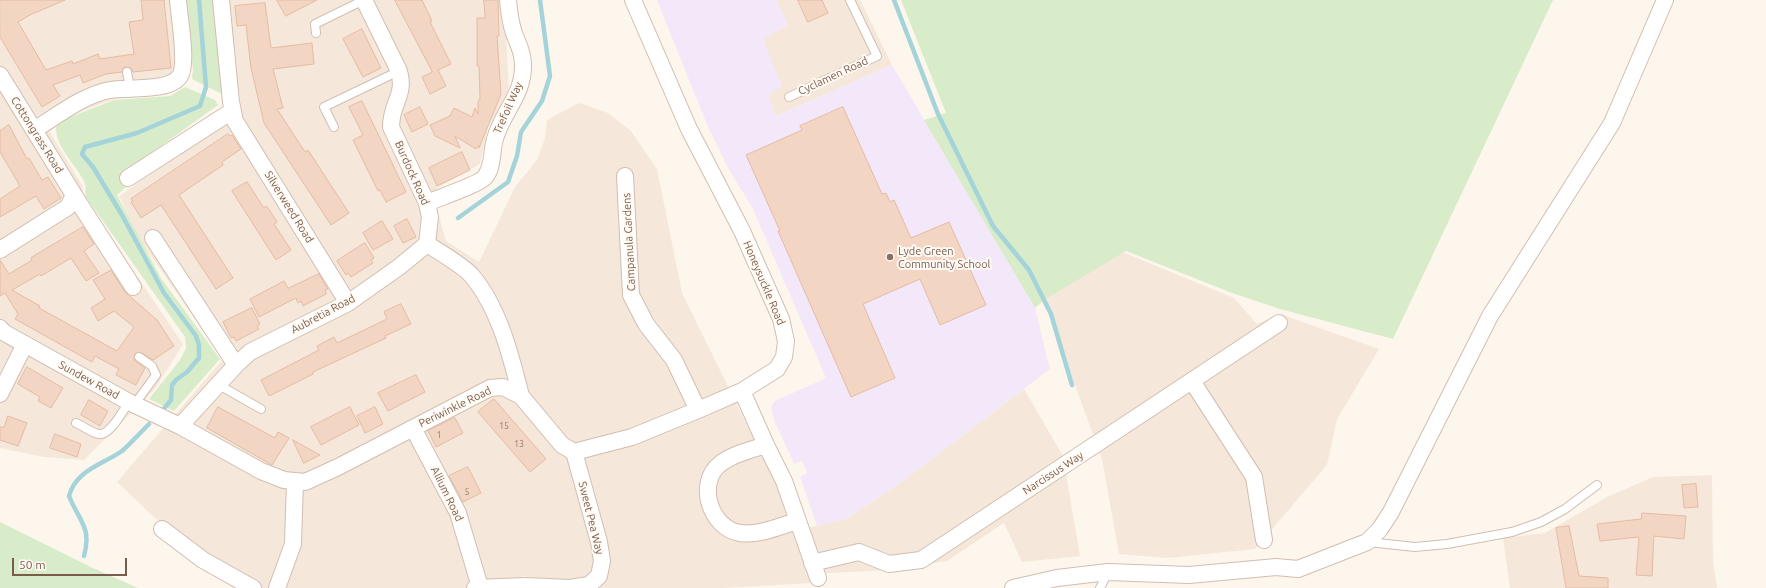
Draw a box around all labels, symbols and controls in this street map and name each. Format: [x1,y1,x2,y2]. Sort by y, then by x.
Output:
street label: Cyclamen Road [796,54,870,98]
street label: Trefoil Way [491,80,525,136]
street label: Cottongrass Road [8,94,66,176]
street label: Burdock Road [392,139,432,207]
street label: Silverweed Road [262,169,316,245]
street label: Campanula Gardens [620,193,638,291]
street label: Honeysuckle Road [740,239,788,327]
place label: Lyde Green Community School [898,244,990,270]
marker: Lyde Green Community School [885,252,895,262]
street label: Aubretia Road [289,292,357,336]
street label: Sundew Road [56,358,122,402]
street label: Periwinkle Road [417,384,493,430]
house number: 15 [499,421,509,431]
house number: 1 [436,430,442,440]
house number: 13 [514,439,524,449]
street label: Narcissus Way [1020,449,1086,497]
street label: Allium Road [428,464,466,524]
street label: Sweet Pea Way [576,480,606,556]
house number: 5 [464,487,470,497]
scale bar [14,550,129,576]
text: 50 m [19,558,46,571]

